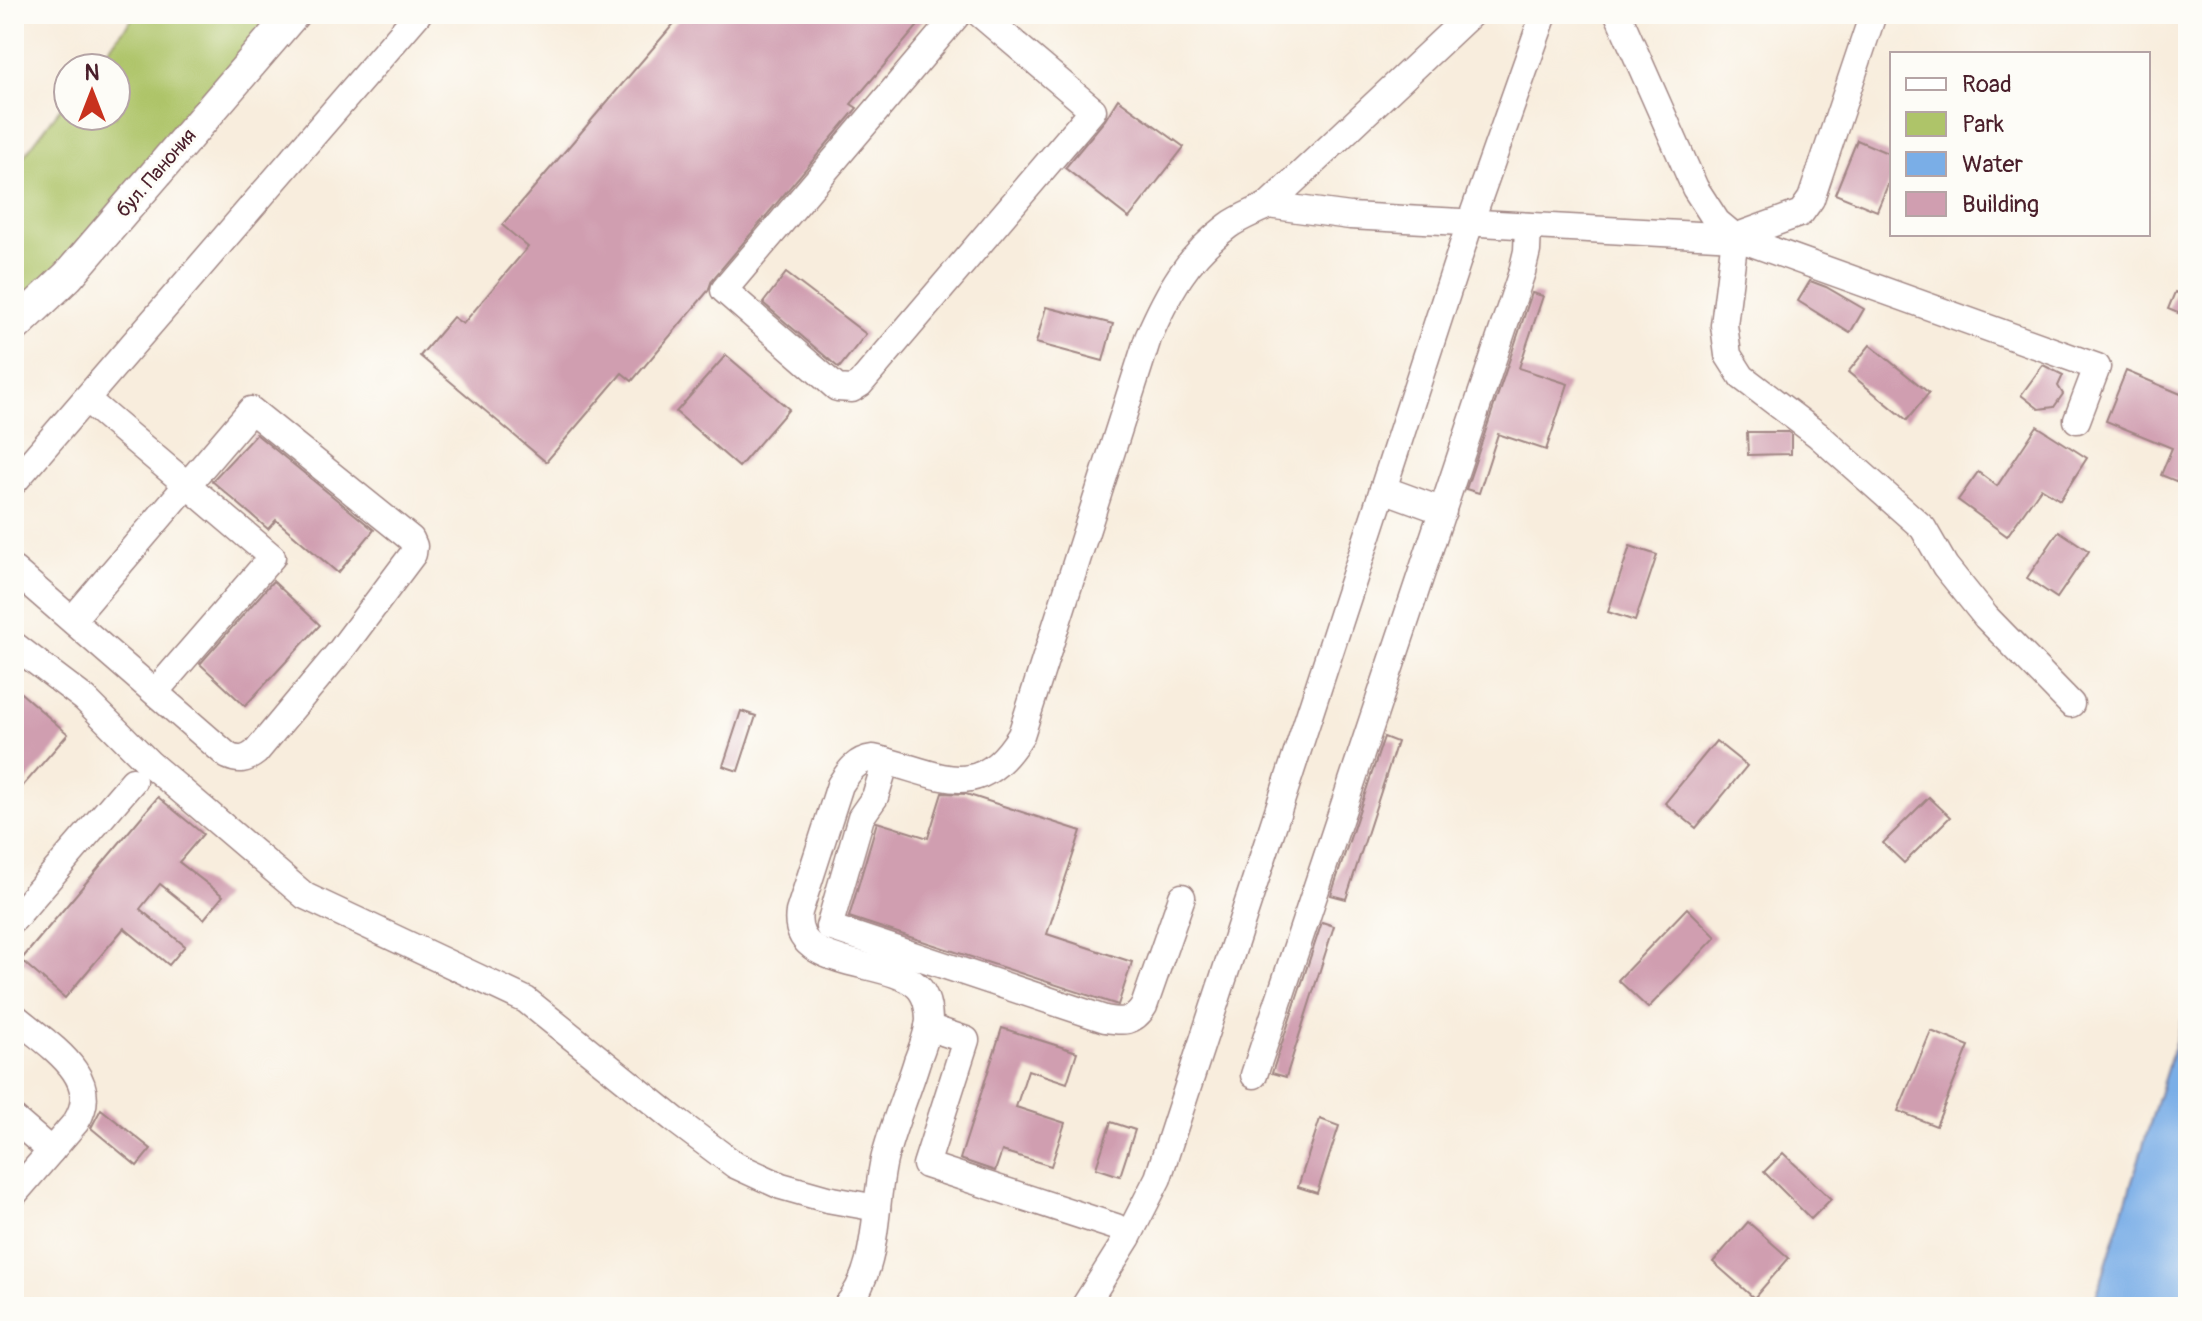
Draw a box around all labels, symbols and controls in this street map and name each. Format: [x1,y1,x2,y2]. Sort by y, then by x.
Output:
north arrow [52,52,132,132]
legend [1890,52,2150,236]
text: N [85,59,100,87]
text: Road [1962,70,2012,99]
text: Park [1962,110,2004,139]
street label: бул. Панония [111,123,201,223]
text: Water [1962,150,2023,179]
text: Building [1962,190,2039,219]

